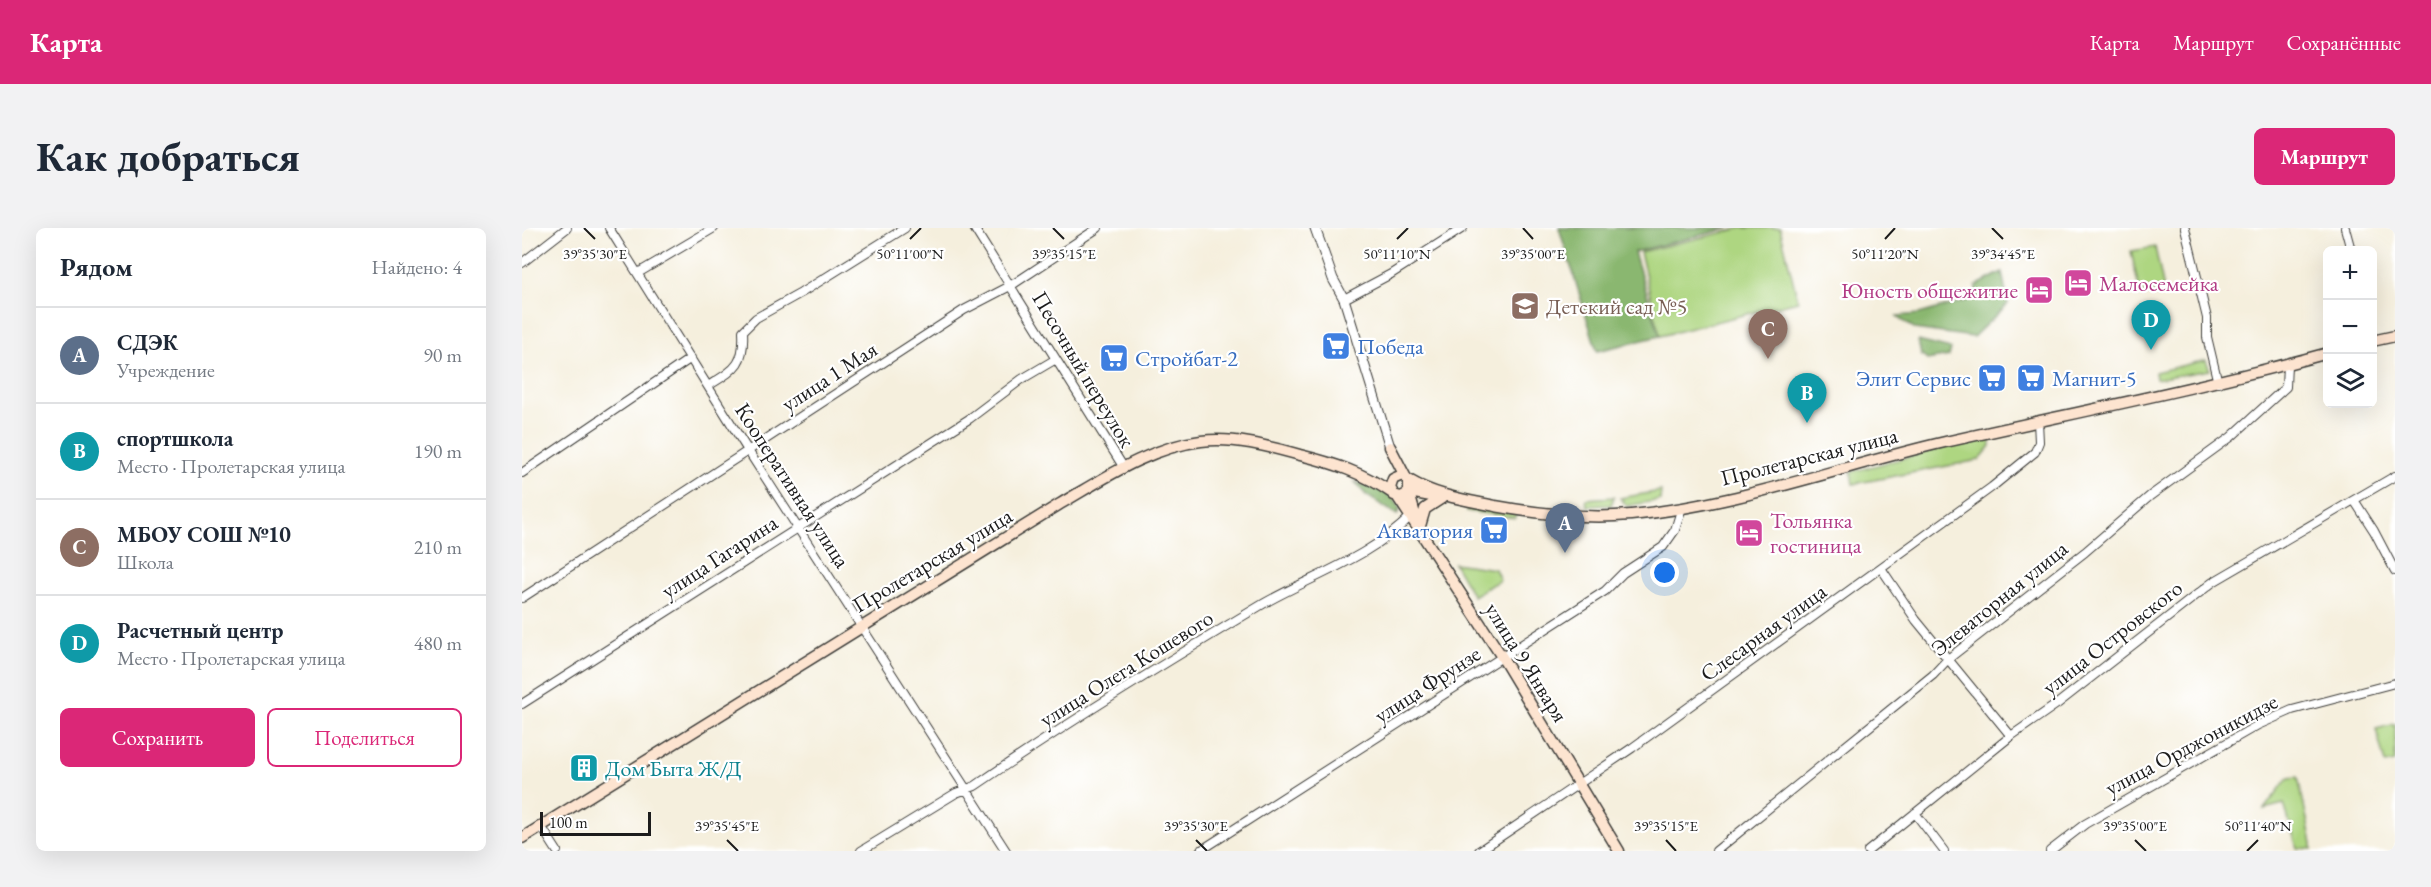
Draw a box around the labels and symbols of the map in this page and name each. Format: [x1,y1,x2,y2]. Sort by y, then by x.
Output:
text: 39°35'30"E [563,244,628,263]
text: 50°11'00"N [876,244,944,263]
text: 39°35'15"E [1032,244,1097,263]
text: 50°11'10"N [1363,244,1431,263]
text: 39°35'00"E [1501,244,1566,263]
text: 50°11'20"N [1851,244,1919,263]
text: 39°34'45"E [1971,244,2036,263]
hotel icon: Малосемейка [2062,267,2094,299]
place label: Малосемейка [2099,269,2219,298]
hotel icon: Юность общежитие [2023,274,2055,306]
place label: Юность общежитие [1841,276,2018,305]
street label: Песочный переулок [1025,286,1142,453]
school or university icon: Детский сад №5 [1509,290,1541,322]
place label: Детский сад №5 [1546,292,1687,321]
pin: D [2132,300,2170,350]
pin: C [1748,310,1788,359]
supermarket icon: Победа [1320,330,1352,362]
place label: Победа [1357,332,1424,361]
street label: улица 1 Мая [776,335,883,418]
supermarket icon: Стройбат-2 [1098,342,1130,374]
place label: Стройбат-2 [1135,344,1238,373]
supermarket icon: Элит Сервис [1976,362,2008,394]
supermarket icon: Магнит-5 [2015,362,2047,394]
place label: Элит Сервис [1856,364,1971,393]
place label: Магнит-5 [2052,364,2137,393]
pin: B [1788,374,1826,423]
street label: Кооперативная улица [728,397,857,573]
street label: Пролетарская улица [1718,420,1901,493]
street label: Пролетарская улица [847,501,1018,620]
pin: A [1546,504,1584,553]
place label: Тольянка гостиница [1770,506,1862,560]
street label: улица Гагарина [655,508,783,605]
supermarket icon: Акватория [1478,514,1510,546]
place label: Акватория [1375,516,1473,545]
hotel icon: Тольянка гостиница [1733,517,1765,549]
street label: Элеваторная улица [1925,534,2074,663]
your location [1650,558,1679,587]
street label: улица Островского [2036,573,2188,701]
street label: Слесарная улица [1694,577,1832,688]
street label: улица 9 Января [1478,597,1575,728]
street label: улица Олега Кошевого [1034,603,1219,734]
street label: улица Фрунзе [1368,639,1486,730]
street label: улица Орджоникидзе [2100,686,2283,802]
building icon: Дом Быта Ж/Д [568,752,600,784]
place label: Дом Быта Ж/Д [605,754,742,783]
scale bar [540,809,651,836]
text: 39°35'45"E [695,816,760,835]
text: 39°35'30"E [1164,816,1229,835]
text: 39°35'15"E [1634,816,1699,835]
text: 39°35'00"E [2103,816,2168,835]
text: 50°11'40"N [2224,816,2292,835]

